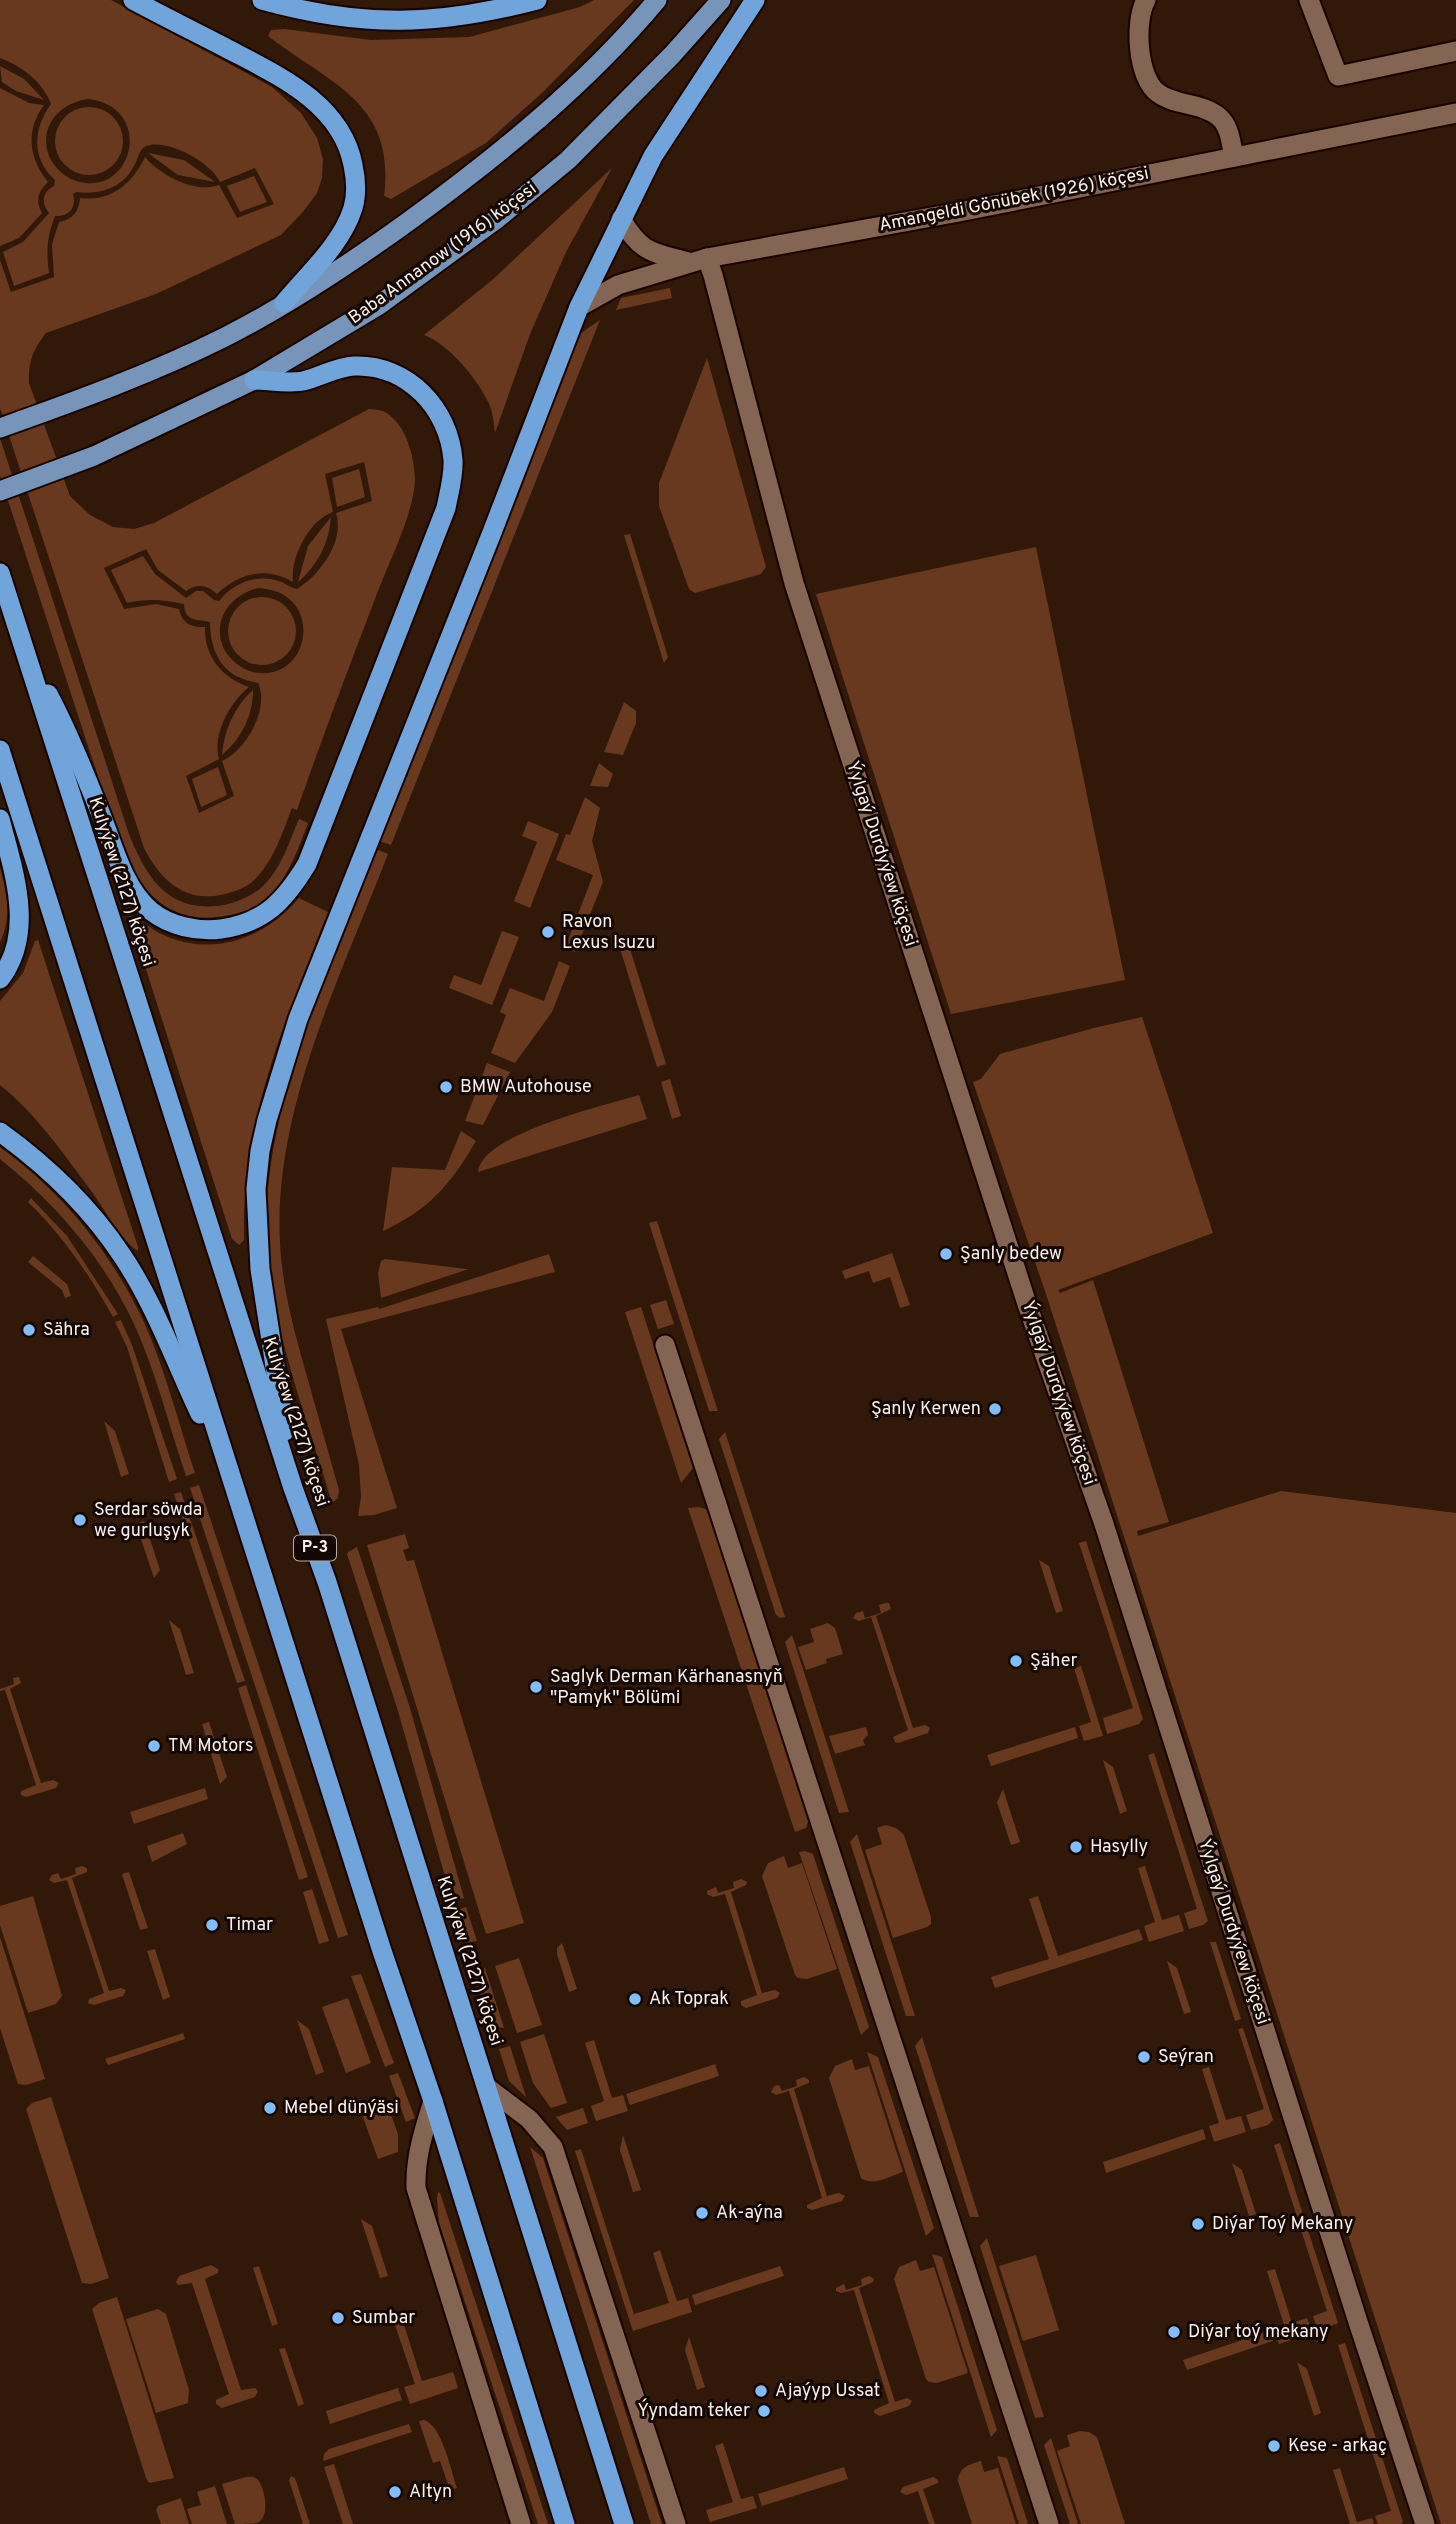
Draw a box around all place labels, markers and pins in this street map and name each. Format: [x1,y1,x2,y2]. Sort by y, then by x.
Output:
place label: Ravon Lexus Isuzu [562,911,655,955]
marker: Ravon Lexus Isuzu [540,924,556,940]
place label: BMW Autohouse [460,1076,592,1099]
marker: BMW Autohouse [438,1079,454,1095]
place label: Şanly bedew [960,1243,1062,1266]
marker: Şanly bedew [938,1246,954,1262]
place label: Sähra [43,1319,90,1342]
marker: Sähra [21,1322,37,1338]
place label: Şanly Kerwen [871,1398,981,1421]
marker: Şanly Kerwen [987,1401,1003,1417]
place label: Serdar söwda we gurluşyk [94,1499,202,1543]
marker: Serdar söwda we gurluşyk [72,1512,88,1528]
place label: Şäher [1030,1650,1078,1673]
marker: Şäher [1008,1653,1024,1669]
place label: Saglyk Derman Kärhanasnyň "Pamyk" Bölümi [550,1666,783,1710]
marker: Saglyk Derman Kärhanasnyň "Pamyk" Bölümi [528,1679,544,1695]
place label: TM Motors [168,1735,253,1758]
marker: TM Motors [146,1738,162,1754]
place label: Hasylly [1090,1836,1148,1859]
marker: Hasylly [1068,1839,1084,1855]
place label: Timar [226,1914,273,1937]
marker: Timar [204,1917,220,1933]
place label: Ak Toprak [649,1988,729,2011]
marker: Ak Toprak [627,1991,643,2007]
place label: Seýran [1158,2046,1214,2069]
marker: Seýran [1136,2049,1152,2065]
place label: Mebel dünýäsi [284,2097,399,2120]
marker: Mebel dünýäsi [262,2100,278,2116]
place label: Ak-aýna [716,2202,783,2225]
marker: Ak-aýna [694,2205,710,2221]
place label: Diýar Toý Mekany [1212,2213,1353,2236]
marker: Diýar Toý Mekany [1190,2216,1206,2232]
place label: Sumbar [352,2307,415,2330]
marker: Sumbar [330,2310,346,2326]
place label: Diýar toý mekany [1188,2321,1329,2344]
marker: Diýar toý mekany [1166,2324,1182,2340]
place label: Ajaýyp Ussat [775,2380,880,2403]
marker: Ajaýyp Ussat [753,2383,769,2399]
place label: Ýyndam teker [638,2398,750,2423]
marker: Ýyndam teker [756,2403,772,2419]
place label: Kese - arkaç [1288,2435,1387,2458]
marker: Kese - arkaç [1266,2438,1282,2454]
place label: Altyn [409,2481,452,2504]
marker: Altyn [387,2484,403,2500]

